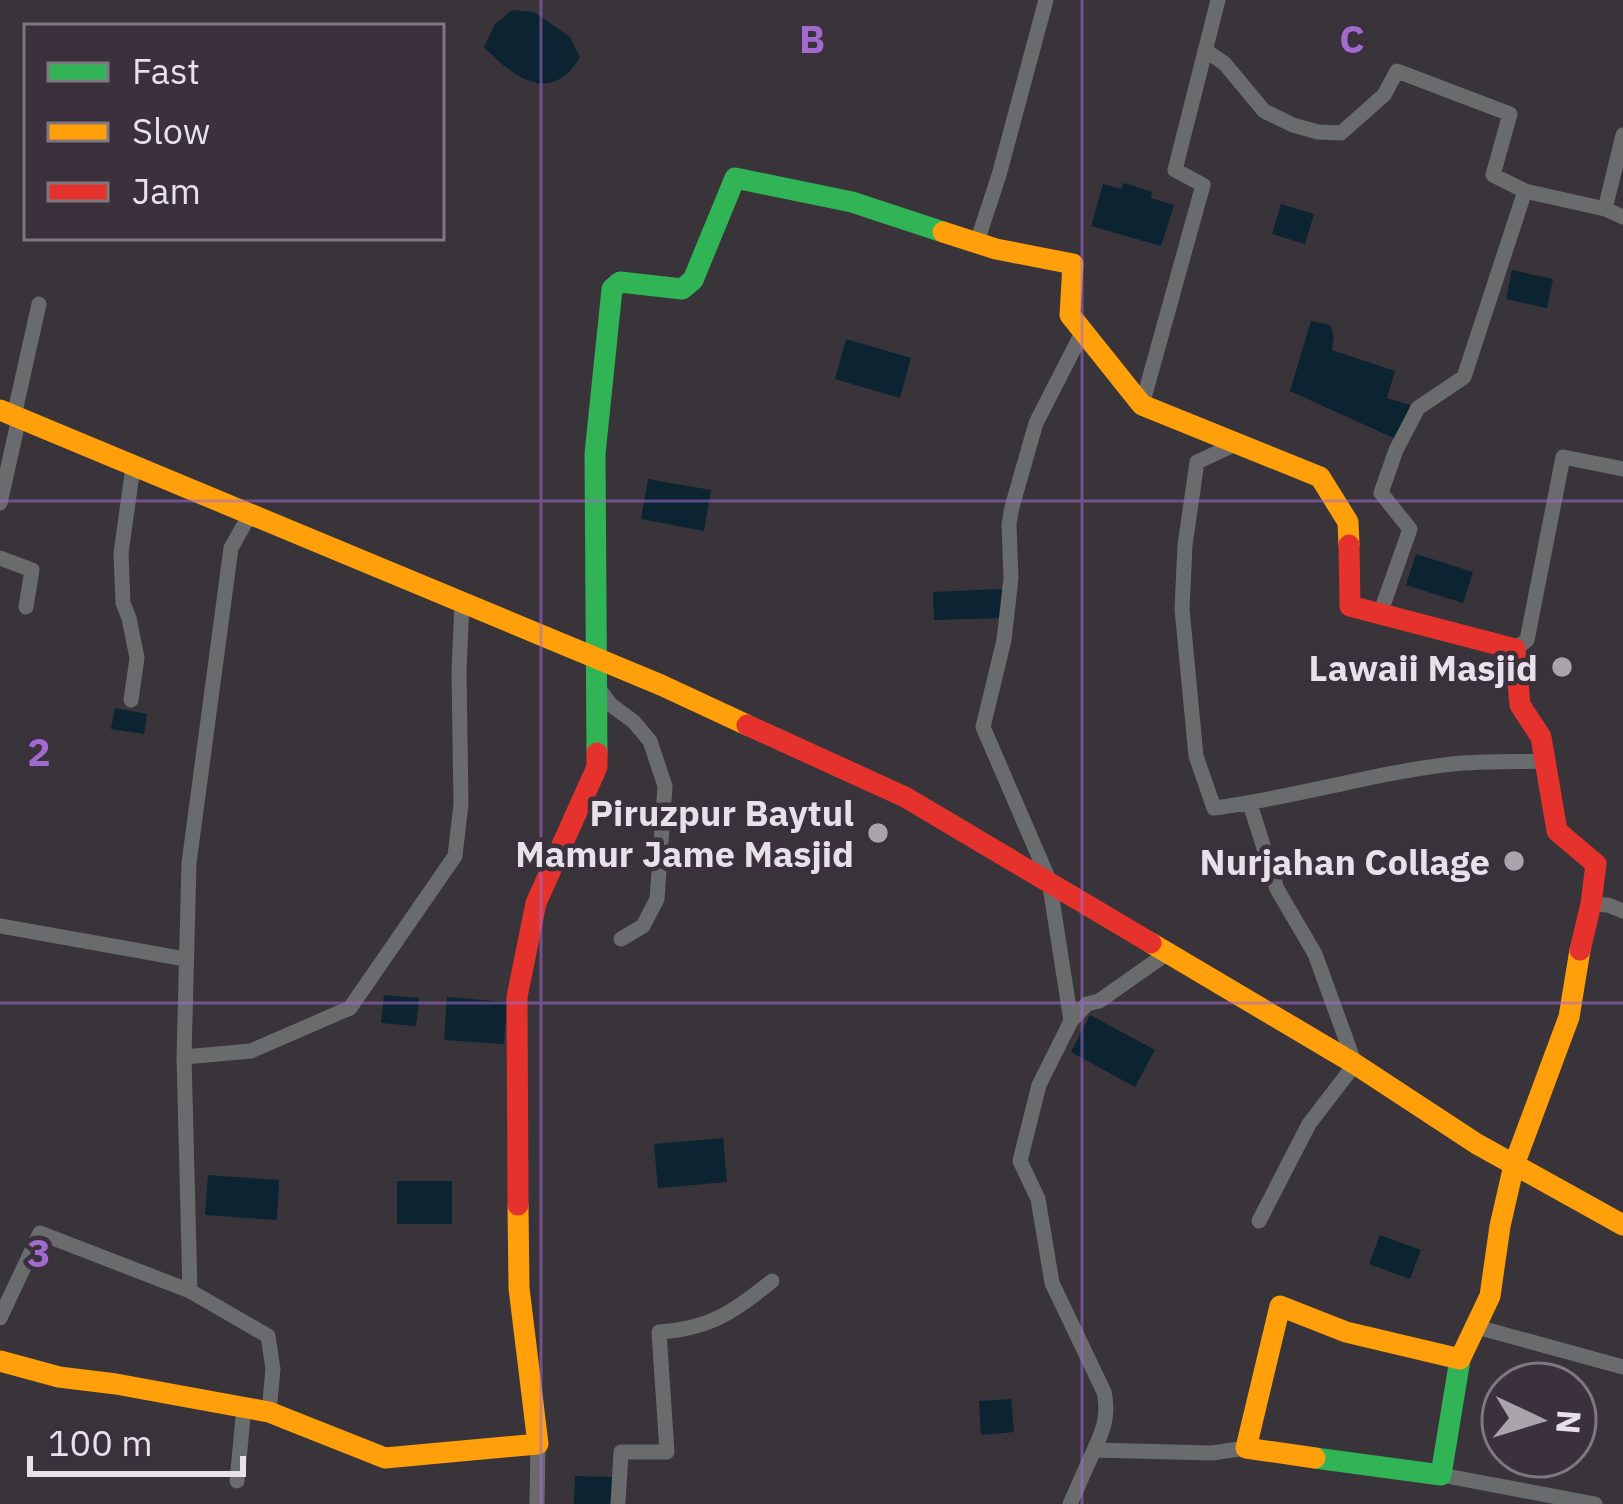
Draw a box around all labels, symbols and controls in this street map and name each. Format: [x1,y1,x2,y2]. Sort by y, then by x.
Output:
text: B [799,13,825,64]
text: C [1339,13,1365,64]
legend [24,24,444,240]
text: Fast [132,47,200,94]
text: Slow [132,107,210,154]
text: Jam [132,167,201,214]
place label: Lawaii Masjid [1309,644,1538,691]
marker: Lawaii Masjid [1549,654,1575,680]
text: 2 [27,726,51,777]
place label: Piruzpur Baytul Mamur Jame Masjid [515,789,854,877]
marker: Piruzpur Baytul Mamur Jame Masjid [865,820,891,846]
place label: Nurjahan Collage [1200,838,1490,885]
marker: Nurjahan Collage [1501,848,1527,874]
text: 3 [27,1227,51,1278]
north arrow [1479,1360,1599,1480]
scale bar [30,1402,243,1476]
text: N [1547,1409,1592,1436]
text: 100 m [48,1419,153,1466]

